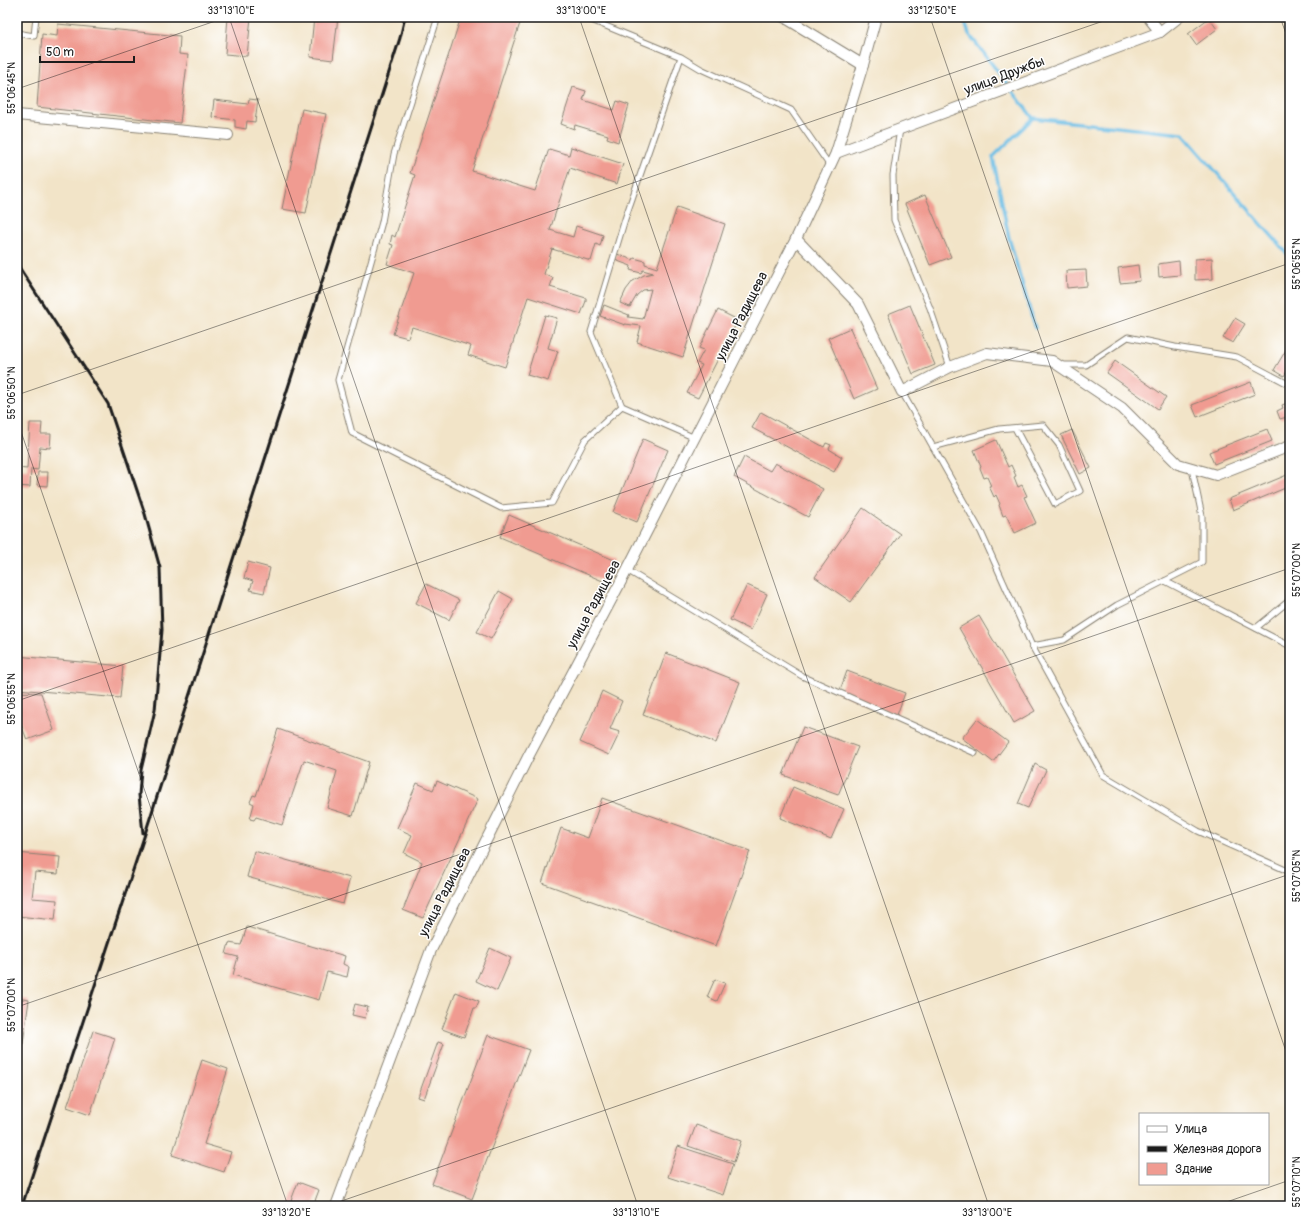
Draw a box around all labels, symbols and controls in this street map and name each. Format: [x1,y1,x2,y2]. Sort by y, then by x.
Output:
text: 33°13'10"E [207,5,255,17]
text: 33°13'00"E [556,5,606,17]
text: 33°12'50"E [908,5,956,17]
scale bar [40,38,134,64]
text: 50 m [46,45,74,60]
street label: улица Дружбы [961,52,1047,99]
text: 55°06'45"N [6,62,18,114]
text: 55°06'55"N [1291,238,1303,290]
street label: улица Радищева [711,269,771,364]
text: 55°06'50"N [6,366,18,419]
text: 55°07'00"N [1291,543,1303,597]
street label: улица Радищева [563,557,624,652]
text: 55°06'55"N [6,673,18,725]
street label: улица Радищева [414,845,474,940]
text: 55°07'05"N [1291,850,1303,902]
text: 55°07'00"N [6,978,18,1032]
legend [1139,1113,1269,1185]
text: Улица [1175,1122,1207,1137]
text: Железная дорога [1173,1142,1262,1157]
text: 55°07'10"N [1291,1156,1303,1207]
text: Здание [1175,1162,1212,1177]
text: 33°13'20"E [262,1207,310,1219]
text: 33°13'10"E [612,1207,660,1219]
text: 33°13'00"E [962,1207,1012,1219]

